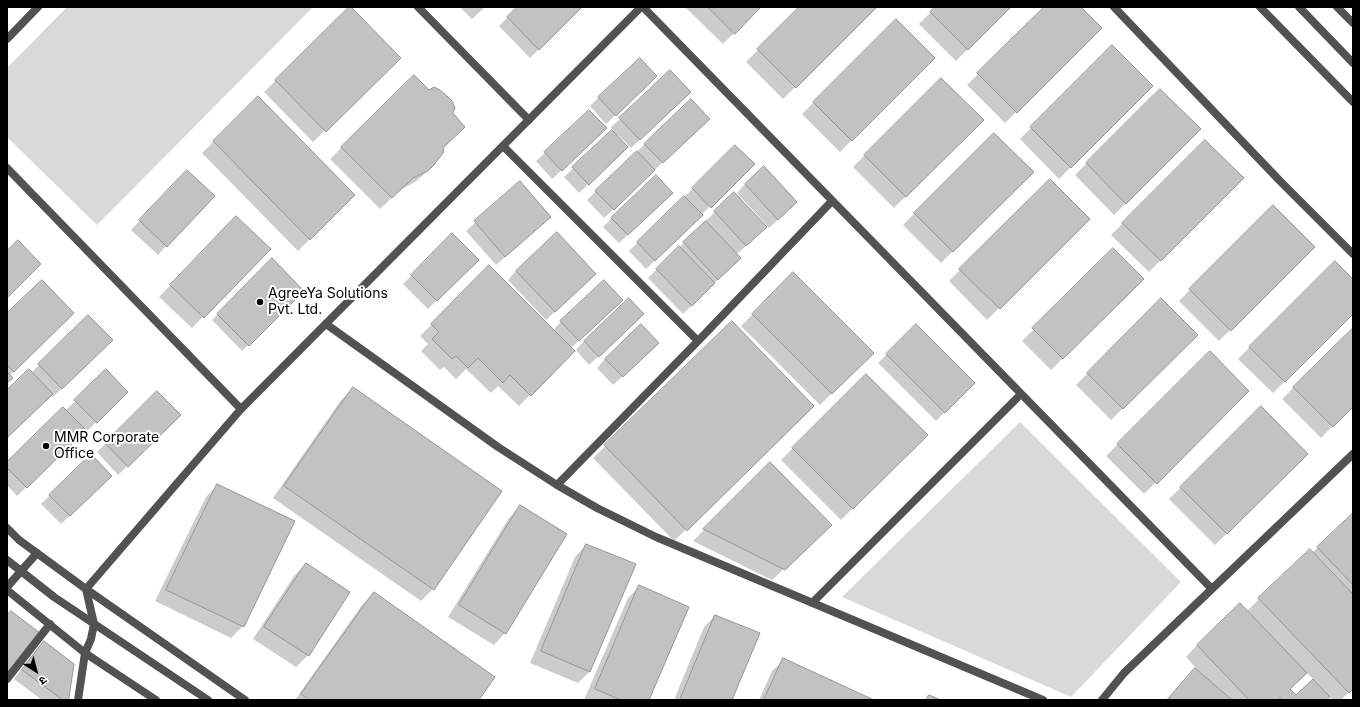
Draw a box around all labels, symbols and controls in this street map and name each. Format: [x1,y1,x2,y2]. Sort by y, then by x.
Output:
place label: AgreeYa Solutions Pvt. Ltd. [268,286,388,318]
marker: AgreeYa Solutions Pvt. Ltd. [255,297,265,307]
place label: MMR Corporate Office [54,430,159,462]
marker: MMR Corporate Office [41,441,51,451]
north arrow [16,651,56,691]
text: उ [36,673,50,688]

